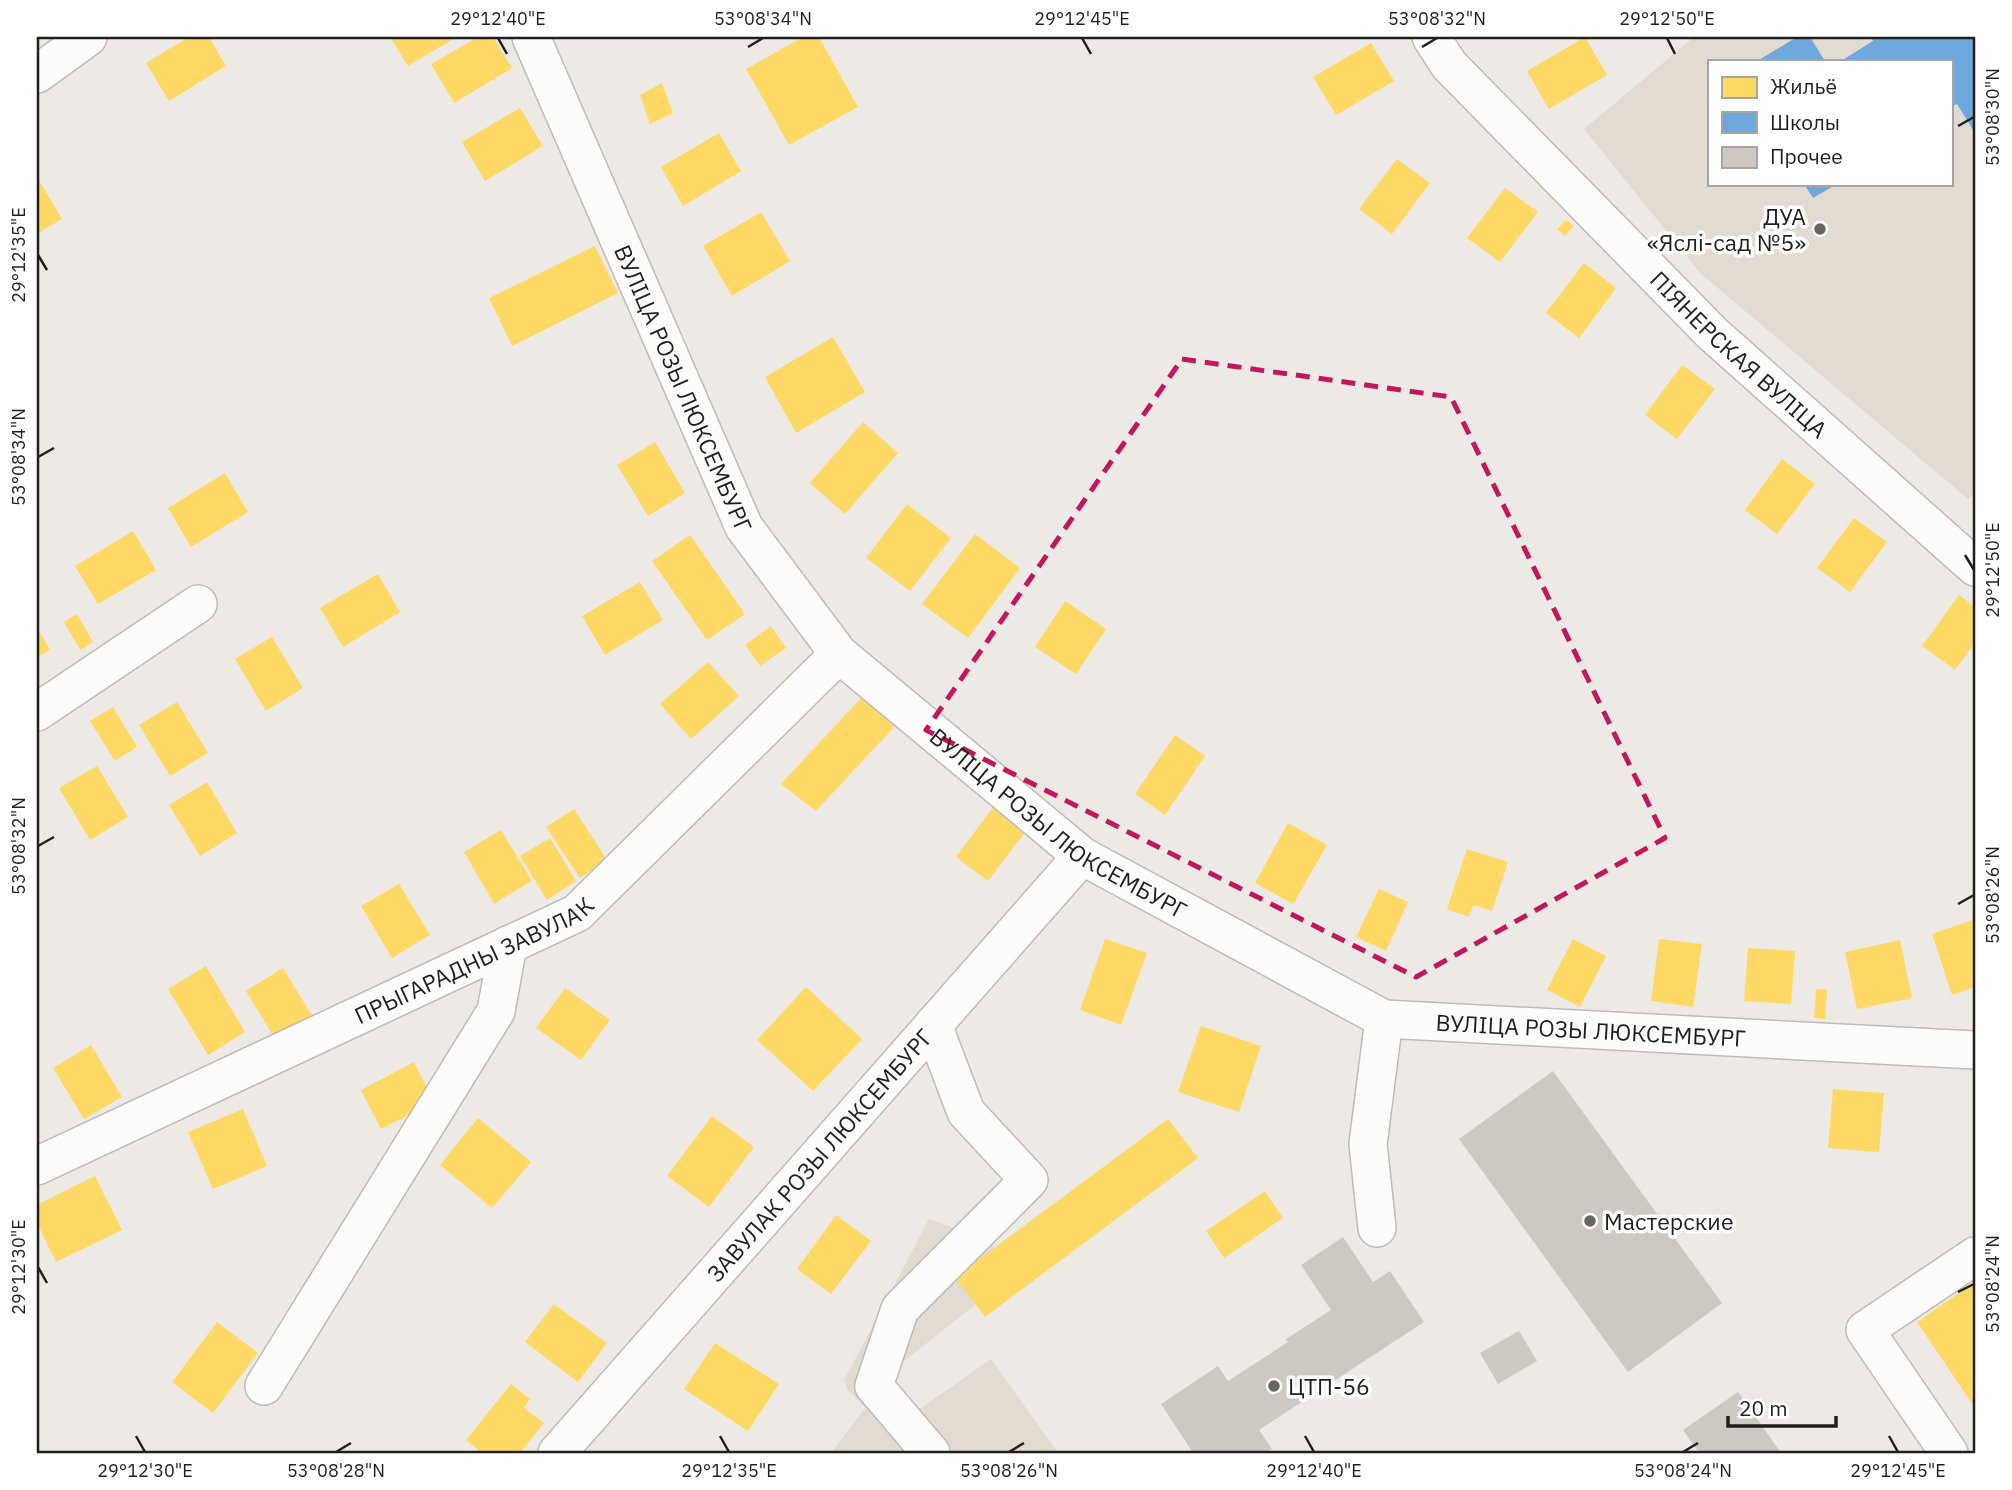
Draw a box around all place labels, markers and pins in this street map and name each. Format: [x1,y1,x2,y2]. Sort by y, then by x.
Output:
place label: ДУА «Яслі-сад №5» [1647,201,1806,257]
marker: ДУА «Яслі-сад №5» [1812,221,1828,237]
place label: Мастерские [1604,1206,1734,1236]
marker: Мастерские [1582,1213,1598,1229]
place label: ЦТП-56 [1288,1371,1370,1401]
marker: ЦТП-56 [1266,1378,1282,1394]

